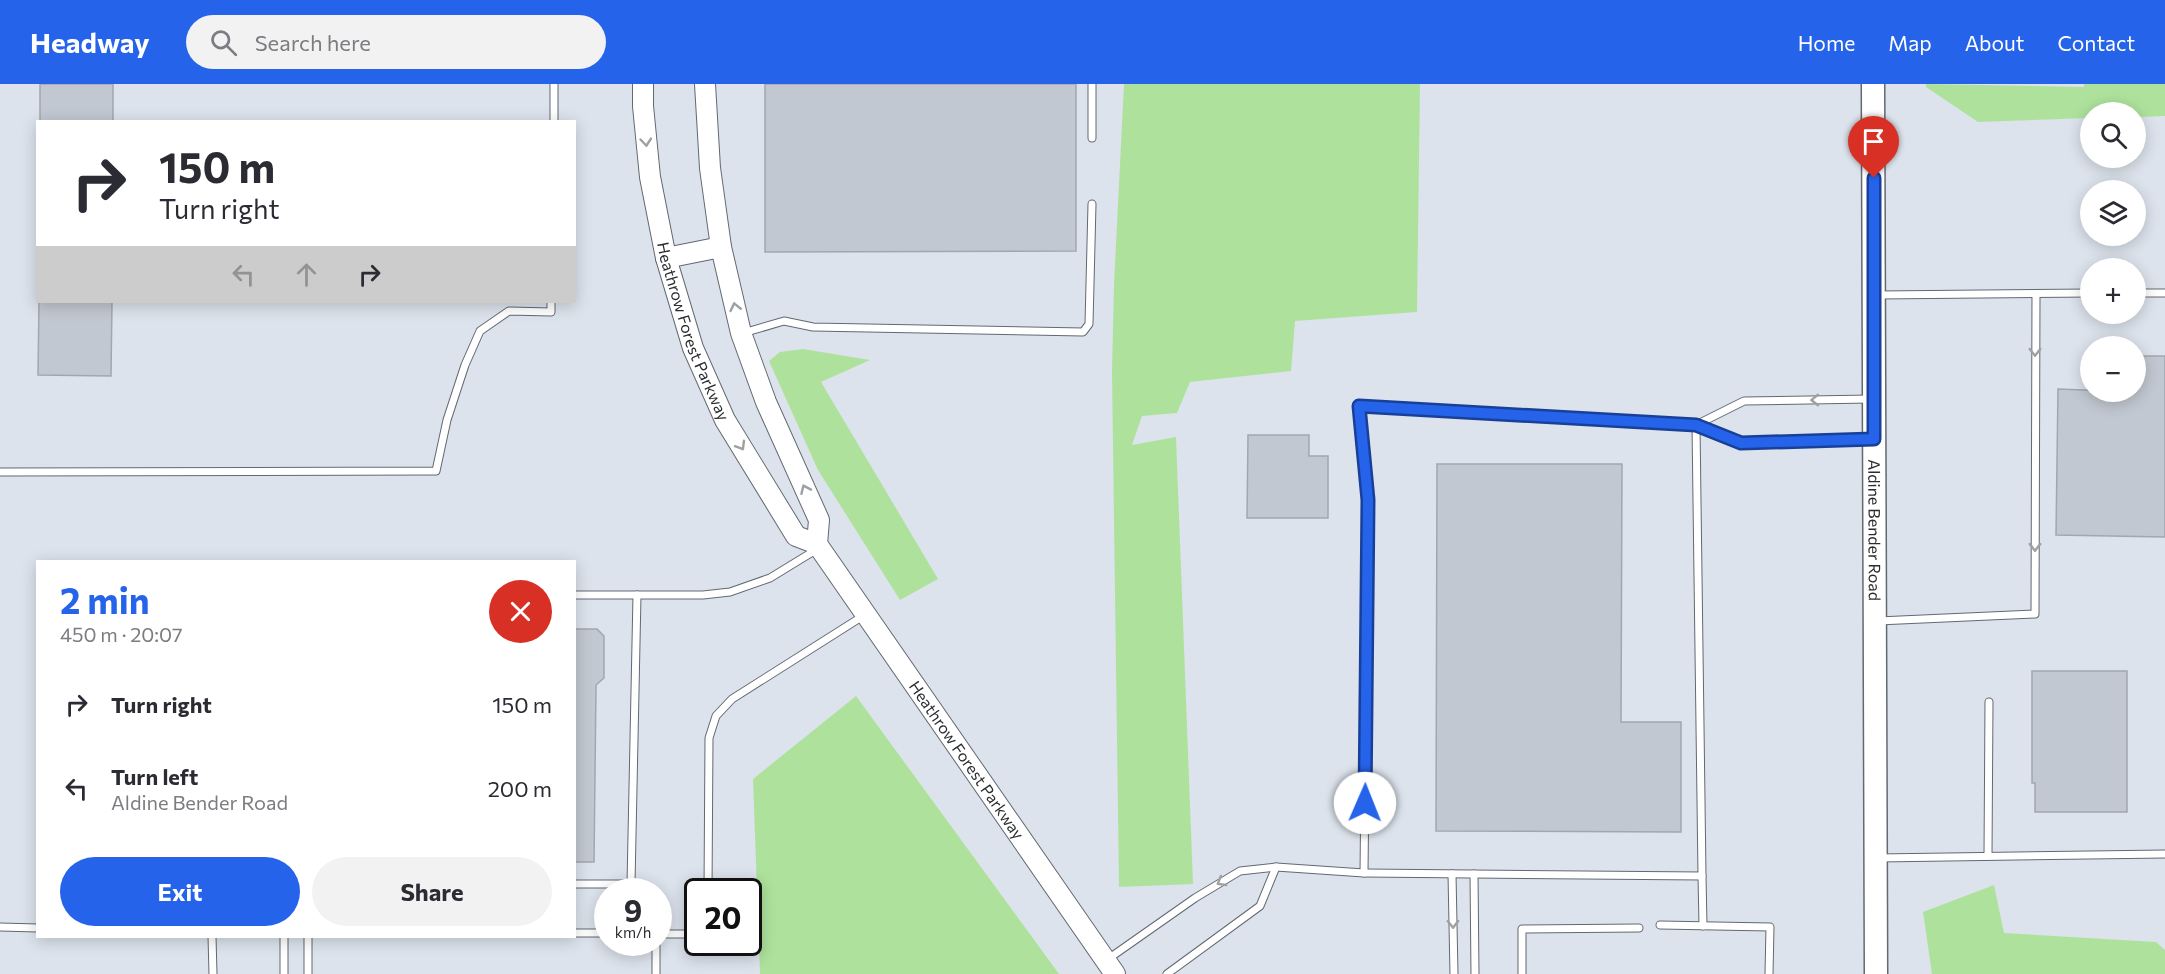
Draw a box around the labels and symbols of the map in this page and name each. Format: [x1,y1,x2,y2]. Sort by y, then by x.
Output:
pin [1848,116,1899,178]
one-way arrow [640,138,653,147]
street label: Heathrow Forest Parkway [654,240,734,423]
one-way arrow [729,302,742,312]
one-way arrow [2029,348,2041,357]
one-way arrow [1810,393,1819,406]
one-way arrow [734,440,746,450]
street label: Aldine Bender Road [1865,459,1885,601]
one-way arrow [800,484,812,495]
one-way arrow [2029,543,2041,552]
street label: Heathrow Forest Parkway [906,677,1029,843]
position arrow [1333,771,1397,835]
one-way arrow [1217,874,1227,886]
speed limit sign: 20 [684,878,762,956]
one-way arrow [1447,920,1459,929]

